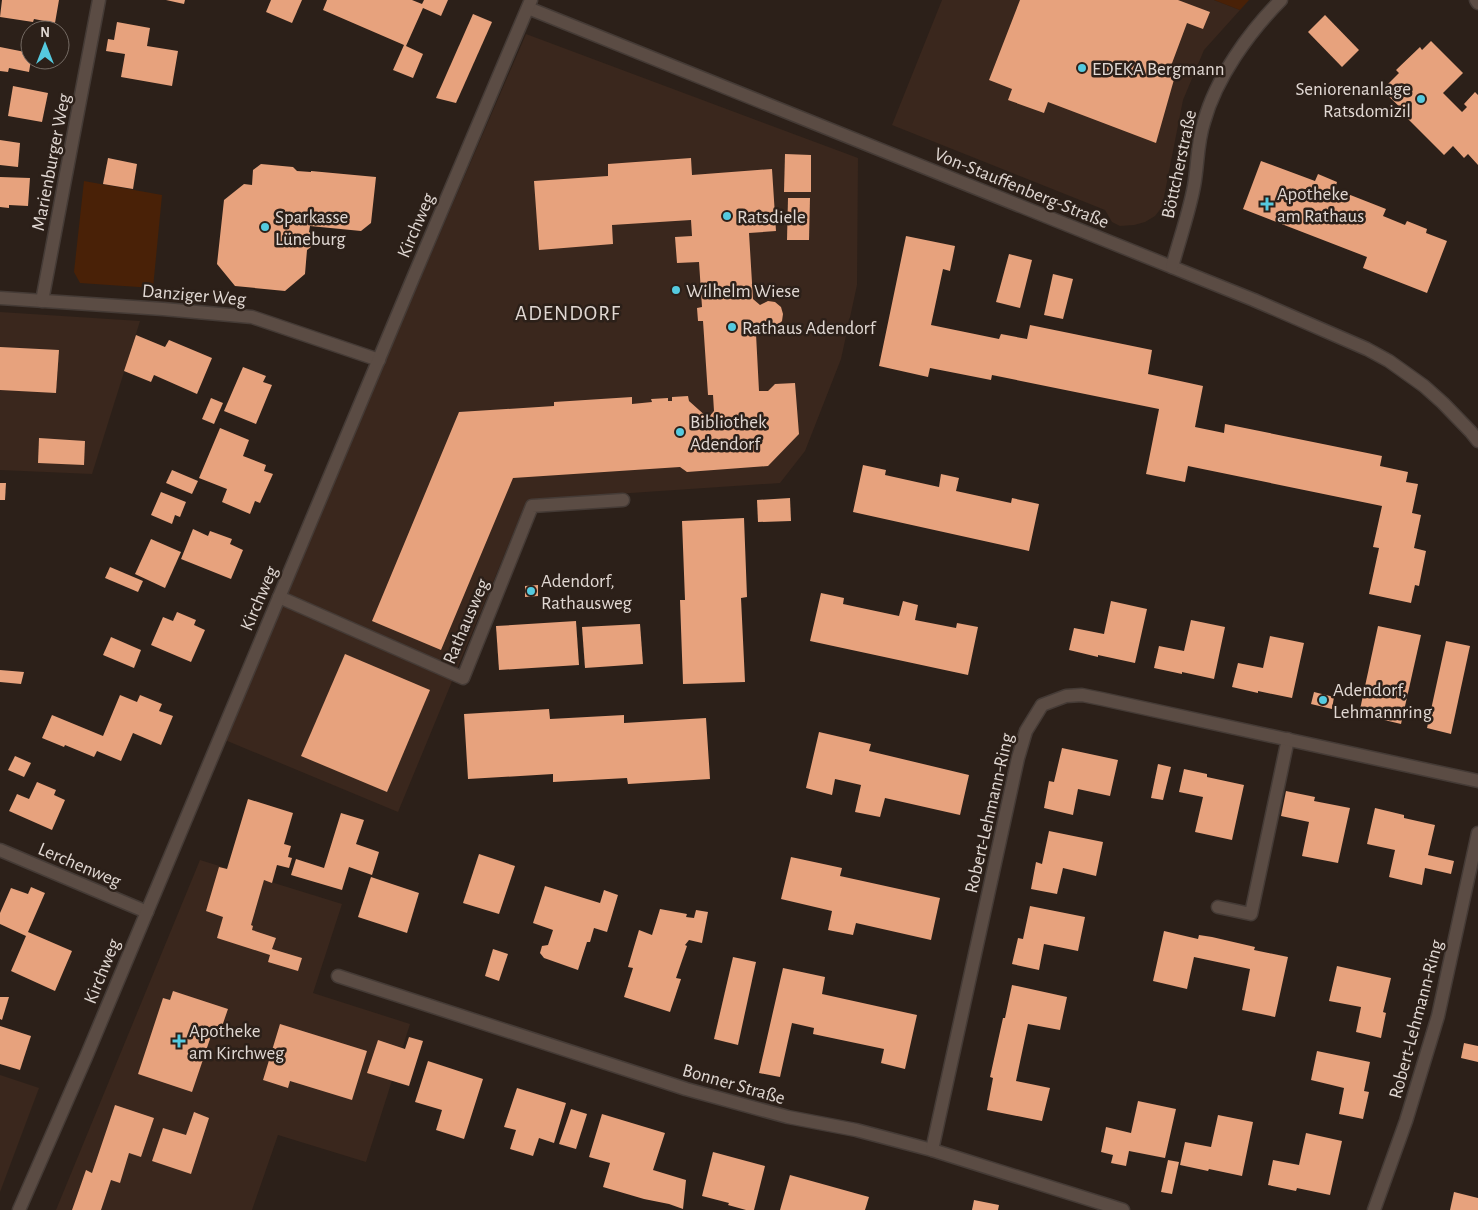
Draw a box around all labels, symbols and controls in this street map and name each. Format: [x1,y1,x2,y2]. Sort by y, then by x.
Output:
north arrow [20,20,70,70]
text: N [40,26,50,40]
place label: EDEKA Bergmann [1092,60,1224,79]
marker: EDEKA Bergmann [1076,62,1088,74]
place label: Seniorenanlage Ratsdomizil [1296,80,1411,121]
street label: Marienburger Weg [29,91,74,232]
marker: Seniorenanlage Ratsdomizil [1415,93,1427,105]
street label: Böttcherstraße [1159,108,1200,220]
street label: Von-Stauffenberg-Straße [931,145,1111,232]
place label: Apotheke am Rathaus [1277,185,1364,226]
street label: Kirchweg [394,190,439,261]
marker: Apotheke am Rathaus [1261,198,1273,210]
place label: Sparkasse Lüneburg [275,208,348,249]
place label: Ratsdiele [737,208,806,227]
marker: Ratsdiele [721,210,733,222]
marker: Sparkasse Lüneburg [259,221,271,233]
street label: Danziger Weg [141,281,247,310]
place label: Wilhelm Wiese [686,282,800,301]
marker: Wilhelm Wiese [670,284,682,296]
district label: ADENDORF [515,303,621,324]
place label: Rathaus Adendorf [742,319,877,338]
marker: Rathaus Adendorf [726,321,738,333]
place label: Bibliothek Adendorf [690,413,767,454]
marker: Bibliothek Adendorf [674,426,686,438]
street label: Kirchweg [237,563,282,634]
place label: Adendorf, Rathausweg [541,572,632,613]
street label: Rathausweg [440,575,493,667]
marker: Adendorf, Rathausweg [525,585,537,597]
place label: Adendorf, Lehmannring [1333,681,1433,722]
marker: Adendorf, Lehmannring [1317,694,1329,706]
street label: Robert-Lehmann-Ring [962,731,1017,895]
street label: Lerchenweg [35,839,124,892]
street label: Kirchweg [81,936,124,1007]
street label: Robert-Lehmann-Ring [1386,937,1447,1101]
place label: Apotheke am Kirchweg [189,1022,285,1063]
marker: Apotheke am Kirchweg [173,1035,185,1047]
street label: Bonner Straße [680,1061,787,1108]

